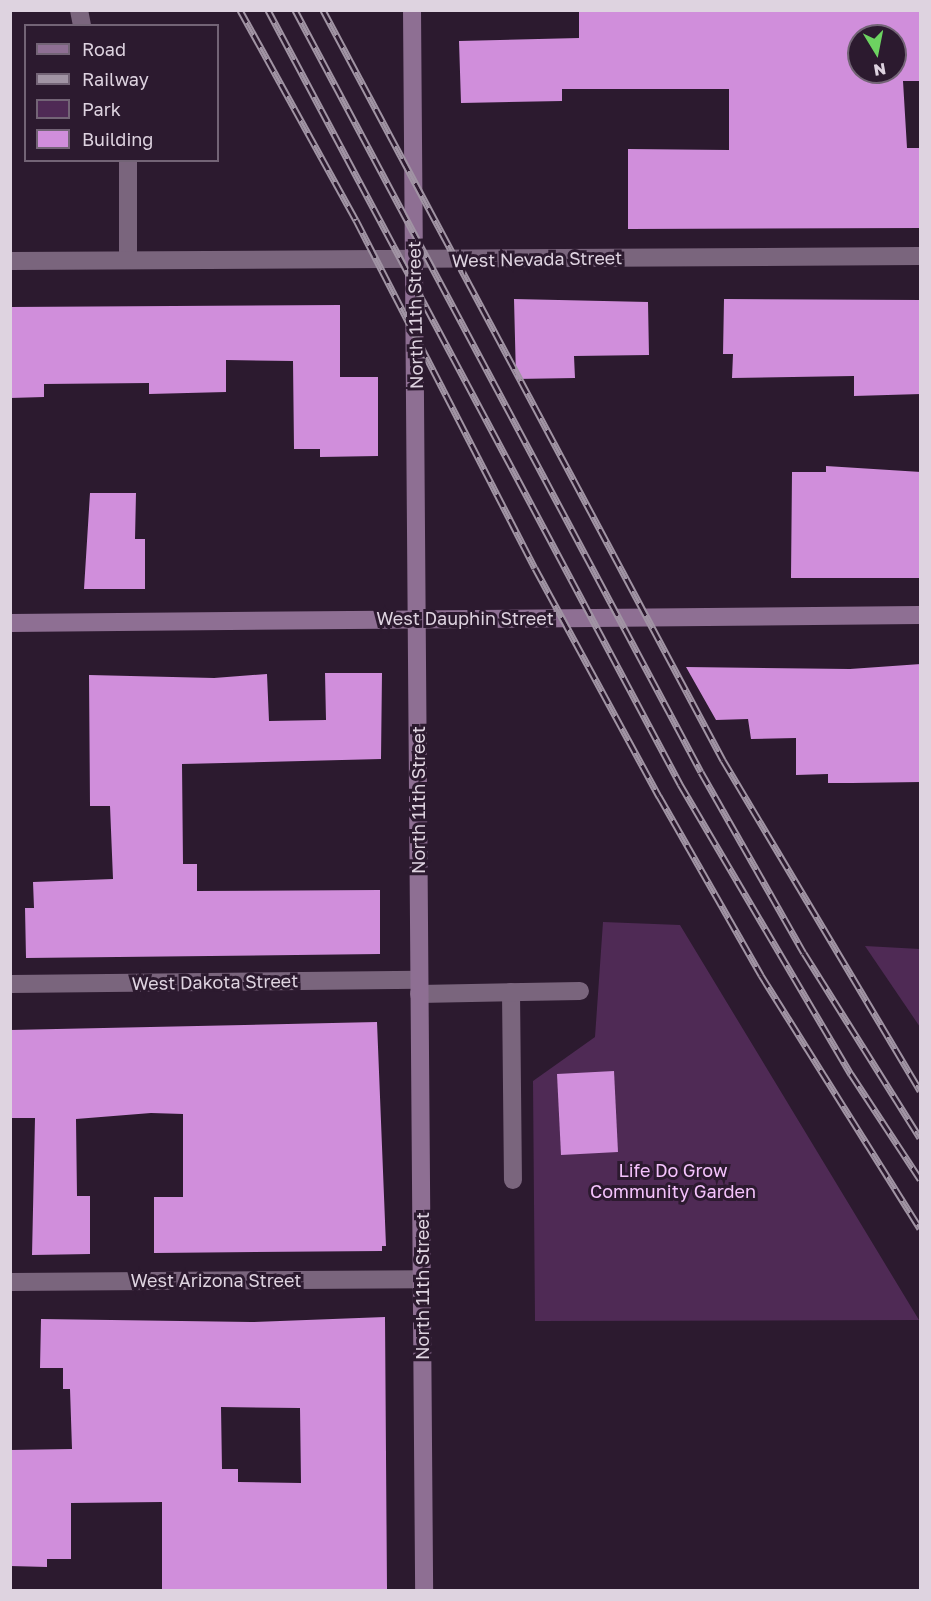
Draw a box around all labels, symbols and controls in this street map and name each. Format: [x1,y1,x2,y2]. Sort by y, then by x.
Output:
legend [24,24,219,162]
north arrow [847,24,907,84]
text: Road [82,38,126,60]
text: N [872,59,888,81]
text: Railway [82,68,149,90]
text: Park [82,98,121,120]
text: Building [82,128,153,150]
street label: North 11th Street [403,241,427,389]
street label: West Nevada Street [451,247,623,271]
street label: West Dauphin Street [376,607,554,629]
street label: North 11th Street [407,726,429,874]
street label: West Dakota Street [131,970,299,994]
park label: Life Do Grow Community Garden [590,1160,756,1202]
street label: North 11th Street [411,1212,433,1360]
street label: West Arizona Street [130,1269,302,1291]

